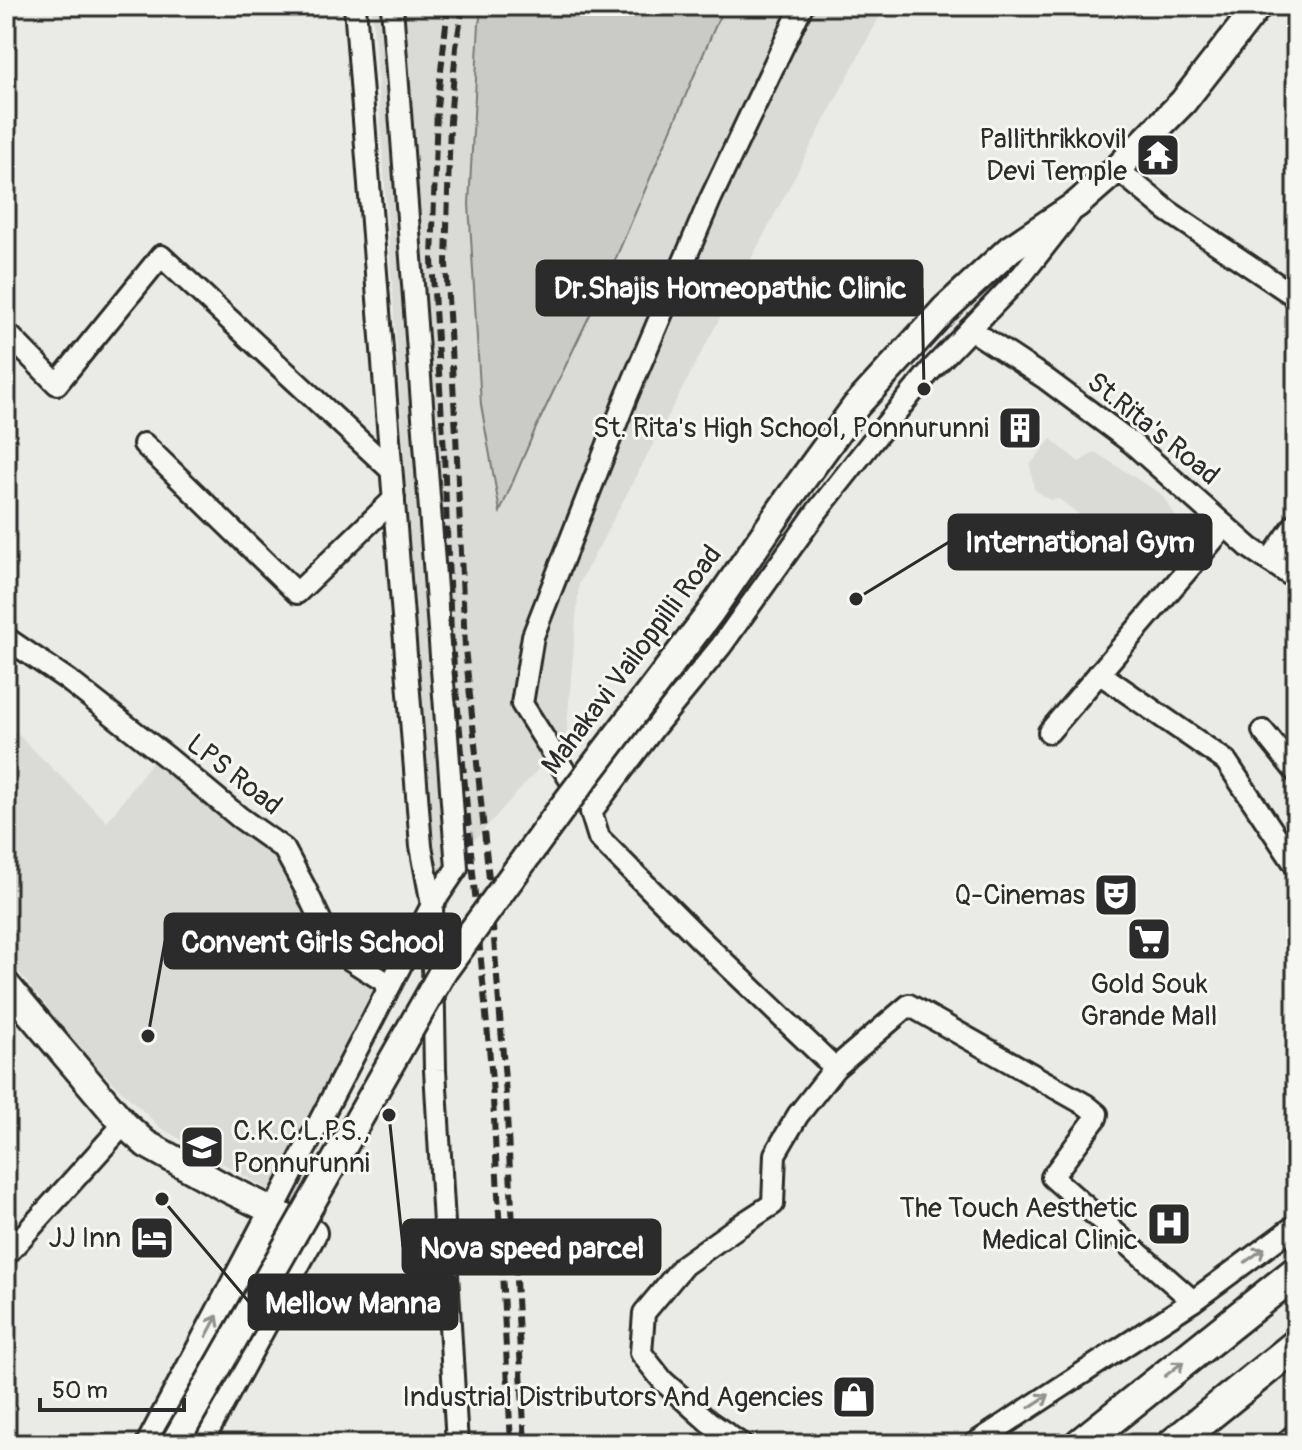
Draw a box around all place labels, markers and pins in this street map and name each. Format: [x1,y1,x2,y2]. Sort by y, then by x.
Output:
place label: Pallithrikkovil Devi Temple [979,122,1127,189]
temple icon: Pallithrikkovil Devi Temple [1134,131,1182,179]
callout: Dr.Shajis Homeopathic Clinic [537,261,922,315]
building icon: St. Rita's High School, Ponnurunni [996,404,1044,452]
place label: St. Rita's High School, Ponnurunni [593,411,989,446]
callout: International Gym [949,515,1211,569]
theatre icon: Q-Cinemas [1092,871,1140,919]
place label: Q-Cinemas [954,878,1085,913]
callout: Convent Girls School [165,914,460,968]
supermarket icon: Gold Souk Grande Mall [1125,915,1173,963]
place label: Gold Souk Grande Mall [1081,967,1217,1034]
place label: C.K.C.L.P.S., Ponnurunni [233,1114,370,1181]
school or university icon: C.K.C.L.P.S., Ponnurunni [178,1123,226,1171]
place label: The Touch Aesthetic Medical Clinic [899,1191,1138,1258]
hospital icon: The Touch Aesthetic Medical Clinic [1145,1200,1193,1248]
hotel icon: JJ Inn [128,1214,176,1262]
callout: Nova speed parcel [403,1220,660,1274]
place label: JJ Inn [49,1221,121,1256]
callout: Mellow Manna [249,1275,457,1329]
shop icon: Industrial Distributors And Agencies [830,1373,878,1421]
place label: Industrial Distributors And Agencies [402,1380,823,1415]

